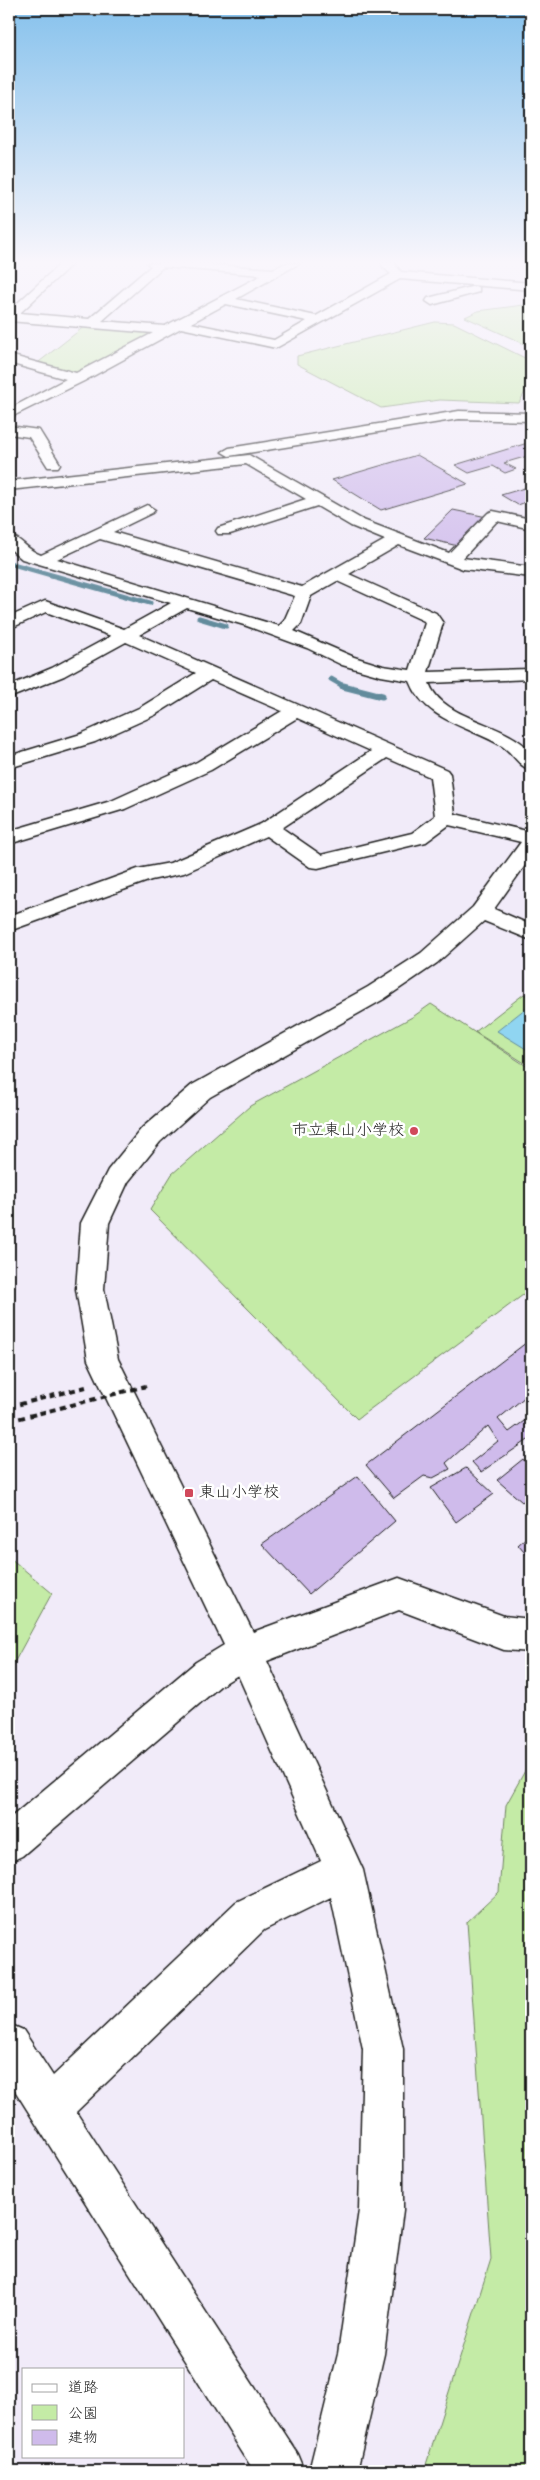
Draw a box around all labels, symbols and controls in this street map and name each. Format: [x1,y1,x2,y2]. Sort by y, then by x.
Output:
place label: 市立東山小学校 [292,1120,404,1143]
marker: 市立東山小学校 [408,1125,420,1137]
place label: 東山小学校 [199,1482,279,1505]
marker: 東山小学校 [183,1487,195,1499]
legend [22,2368,185,2458]
text: 道路 [68,2378,98,2400]
text: 公園 [68,2404,98,2426]
text: 建物 [68,2428,98,2450]

